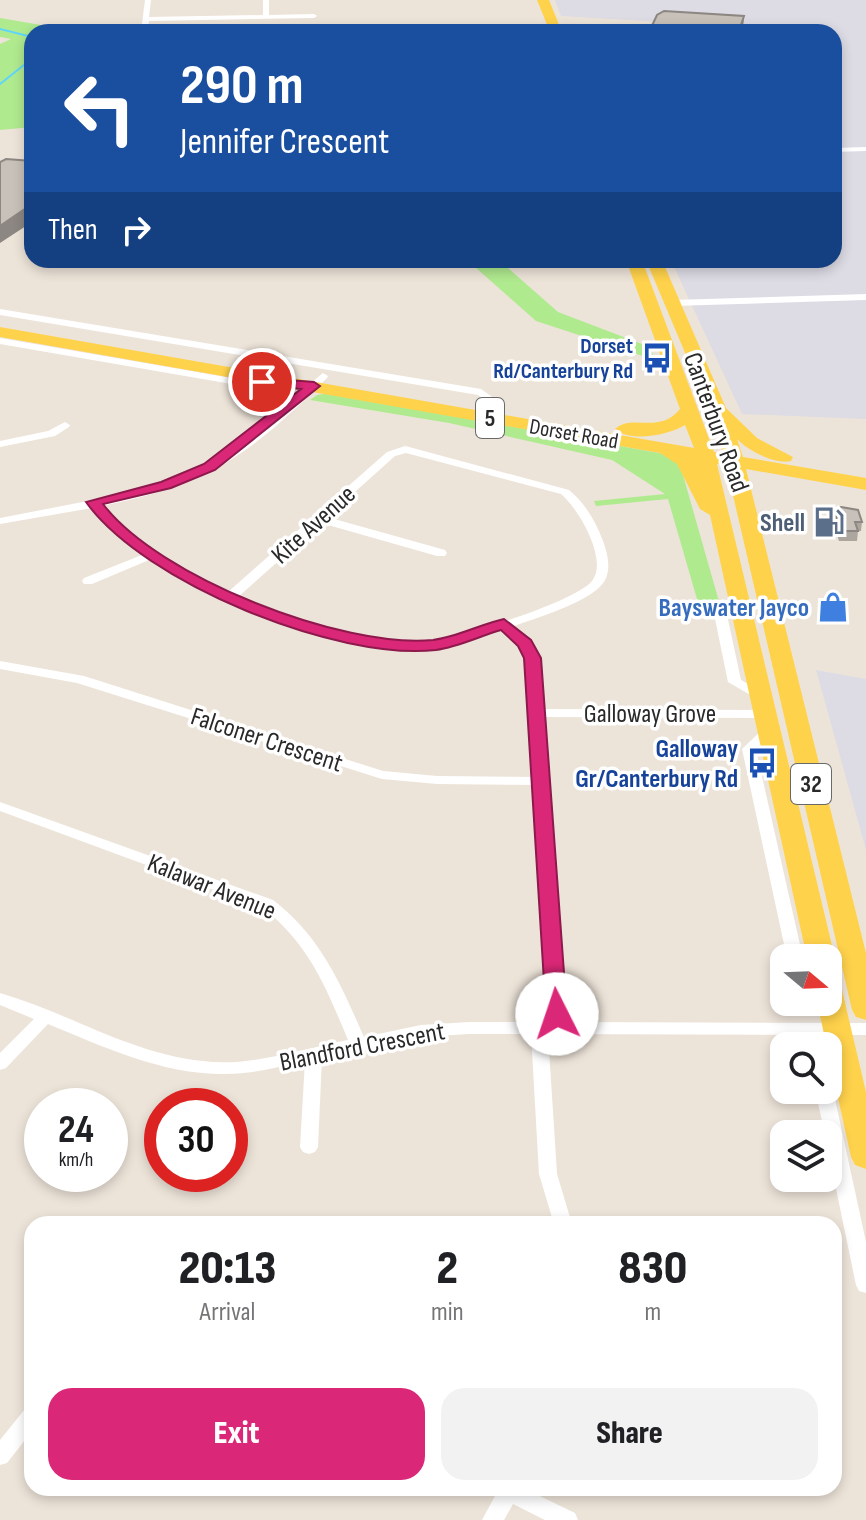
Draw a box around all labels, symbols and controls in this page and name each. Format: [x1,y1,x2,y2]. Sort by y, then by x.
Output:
text: 290 m [180,53,304,120]
icon: left [48,56,152,160]
text: Jennifer Crescent [180,121,389,164]
icon: right [114,208,158,252]
text: Then [48,212,98,248]
place label: Dorset Rd/Canterbury Rd [493,333,633,385]
bus stop icon: Dorset Rd/Canterbury Rd [640,341,674,375]
pin [228,348,296,416]
street label: Canterbury Road [676,349,755,496]
icon: arrive [240,360,284,404]
road number: 5 [476,398,504,438]
street label: Dorset Road [527,413,620,456]
street label: Kite Avenue [266,479,362,571]
fuel station icon: Shell [812,505,846,539]
place label: Shell [760,508,805,539]
shop icon: Bayswater Jayco [816,590,850,624]
place label: Bayswater Jayco [659,593,809,624]
street label: Galloway Grove [584,699,716,730]
street label: Falconer Crescent [187,701,346,780]
place label: Galloway Gr/Canterbury Rd [575,734,738,795]
bus stop icon: Galloway Gr/Canterbury Rd [745,746,779,780]
road number: 32 [791,764,831,804]
street label: Kalawar Avenue [143,848,280,927]
north arrow [770,944,842,1016]
map controls [770,944,842,1192]
position arrow [515,972,599,1056]
street label: Blandford Crescent [277,1016,448,1079]
button: search [770,1032,842,1104]
speed limit sign: 30 [144,1088,248,1192]
text: 24 [58,1106,94,1154]
button: layers [770,1120,842,1192]
text: km/h [59,1148,93,1172]
text: 20:13 [179,1240,276,1297]
text: 2 [437,1240,458,1297]
text: 830 [618,1240,687,1297]
text: Arrival [200,1297,255,1328]
text: min [431,1297,464,1328]
text: m [644,1297,661,1328]
button: Exit [48,1388,425,1480]
button: Share [441,1388,818,1480]

